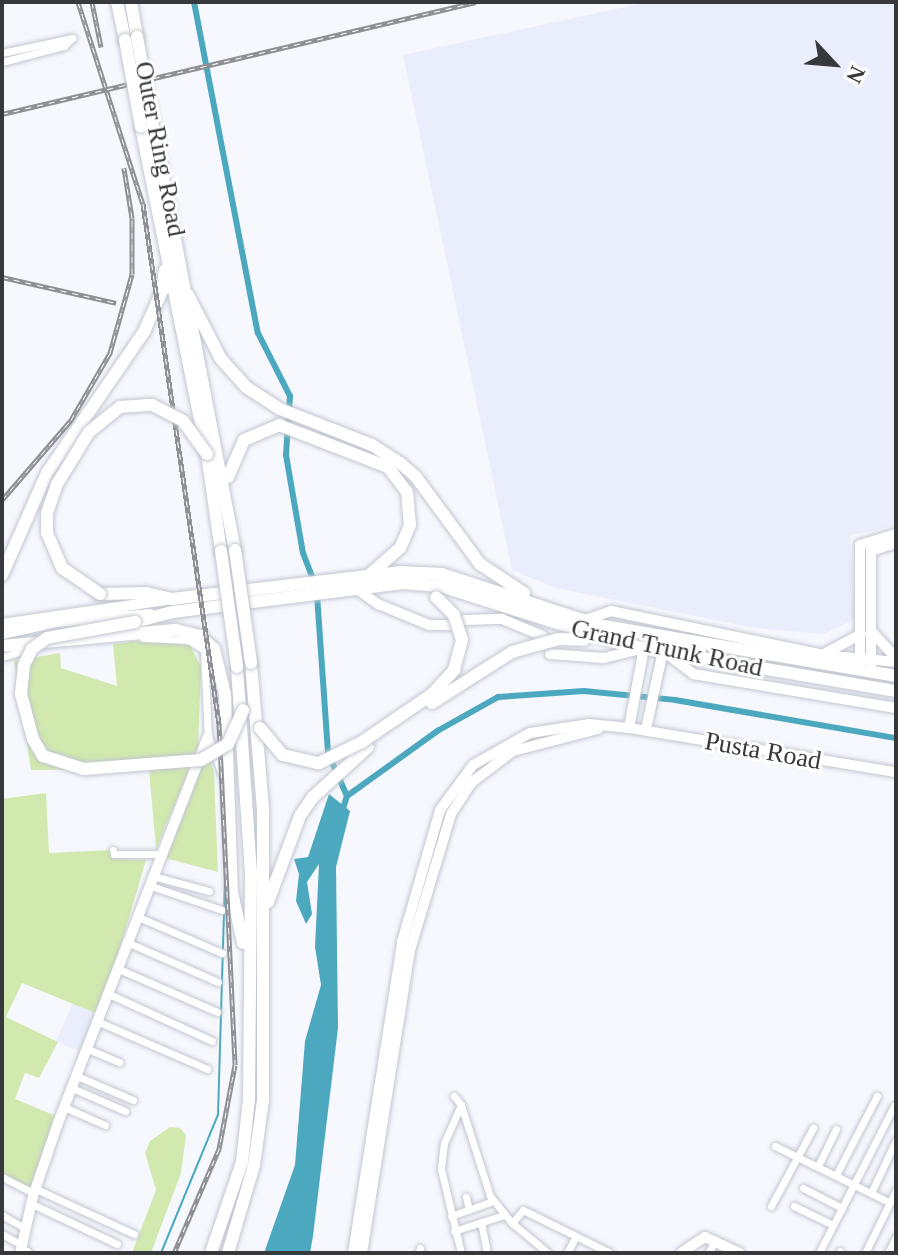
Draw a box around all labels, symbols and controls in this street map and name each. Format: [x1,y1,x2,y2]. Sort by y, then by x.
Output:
north arrow [794,24,874,104]
street label: Outer Ring Road [128,59,192,239]
text: N [841,62,871,87]
street label: Grand Trunk Road [568,612,766,684]
street label: Pusta Road [702,725,824,777]

